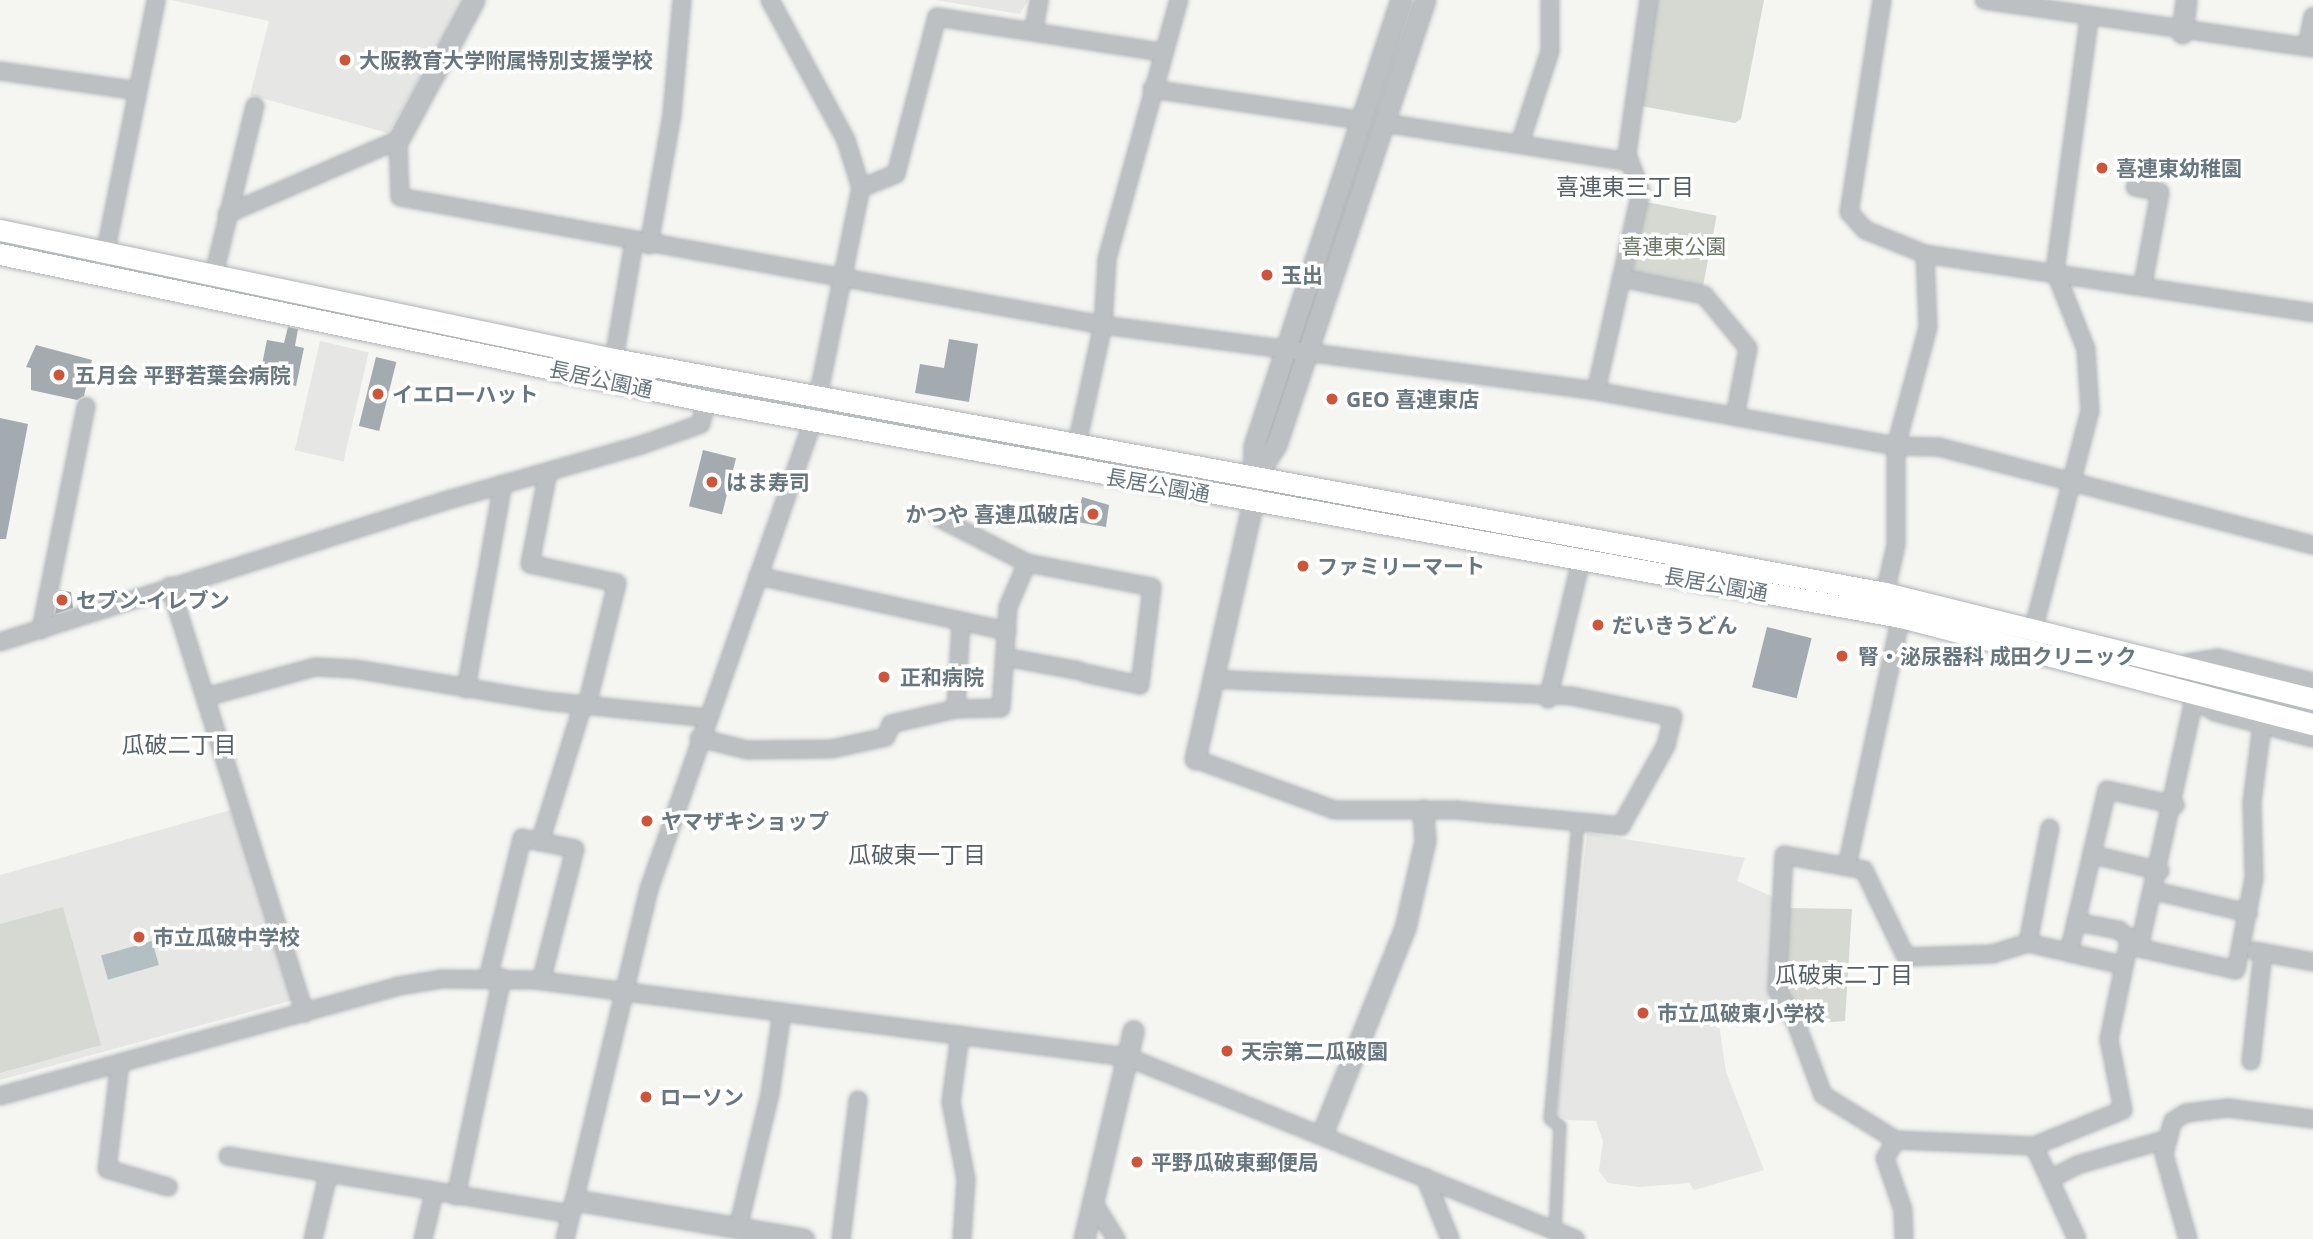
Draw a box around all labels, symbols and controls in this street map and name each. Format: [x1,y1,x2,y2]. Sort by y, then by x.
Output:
place label: 大阪教育大学附属特別支援学校 [359,47,653,73]
marker: 大阪教育大学附属特別支援学校 [337,52,353,68]
place label: 喜連東幼稚園 [2116,155,2242,181]
marker: 喜連東幼稚園 [2094,160,2110,176]
district label: 喜連東三丁目 [1556,172,1694,200]
park label: 喜連東公園 [1622,233,1726,259]
place label: 玉出 [1281,262,1323,288]
marker: 玉出 [1259,267,1275,283]
street label: 長居公園通 [547,356,655,402]
place label: 五月会 平野若葉会病院 [75,362,290,388]
marker: 五月会 平野若葉会病院 [49,365,69,385]
place label: イエローハット [392,381,539,407]
marker: イエローハット [370,386,386,402]
place label: GEO 喜連東店 [1346,386,1479,412]
marker: GEO 喜連東店 [1324,391,1340,407]
street label: 長居公園通 [1104,463,1212,507]
place label: はま寿司 [726,469,810,495]
marker: はま寿司 [704,474,720,490]
place label: かつや 喜連瓜破店 [906,501,1079,527]
marker: かつや 喜連瓜破店 [1085,506,1101,522]
place label: ファミリーマート [1317,553,1485,579]
marker: ファミリーマート [1295,558,1311,574]
street label: 長居公園通 [1662,562,1770,606]
place label: セブン-イレブン [76,587,230,613]
marker: セブン-イレブン [54,592,70,608]
place label: だいきうどん [1612,612,1738,638]
marker: だいきうどん [1590,617,1606,633]
place label: 腎・泌尿器科 成田クリニック [1858,643,2136,669]
marker: 腎・泌尿器科 成田クリニック [1832,646,1852,666]
place label: 正和病院 [900,664,984,690]
marker: 正和病院 [874,667,894,687]
district label: 瓜破二丁目 [122,730,236,758]
place label: ヤマザキショップ [661,808,829,834]
marker: ヤマザキショップ [639,813,655,829]
district label: 瓜破東一丁目 [848,840,986,868]
place label: 市立瓜破中学校 [153,924,300,950]
marker: 市立瓜破中学校 [131,929,147,945]
district label: 瓜破東二丁目 [1775,960,1913,988]
place label: 市立瓜破東小学校 [1657,1000,1825,1026]
marker: 市立瓜破東小学校 [1635,1005,1651,1021]
place label: 天宗第二瓜破園 [1241,1038,1388,1064]
marker: 天宗第二瓜破園 [1219,1043,1235,1059]
place label: ローソン [660,1084,744,1110]
marker: ローソン [638,1089,654,1105]
place label: 平野瓜破東郵便局 [1151,1149,1319,1175]
marker: 平野瓜破東郵便局 [1129,1154,1145,1170]

